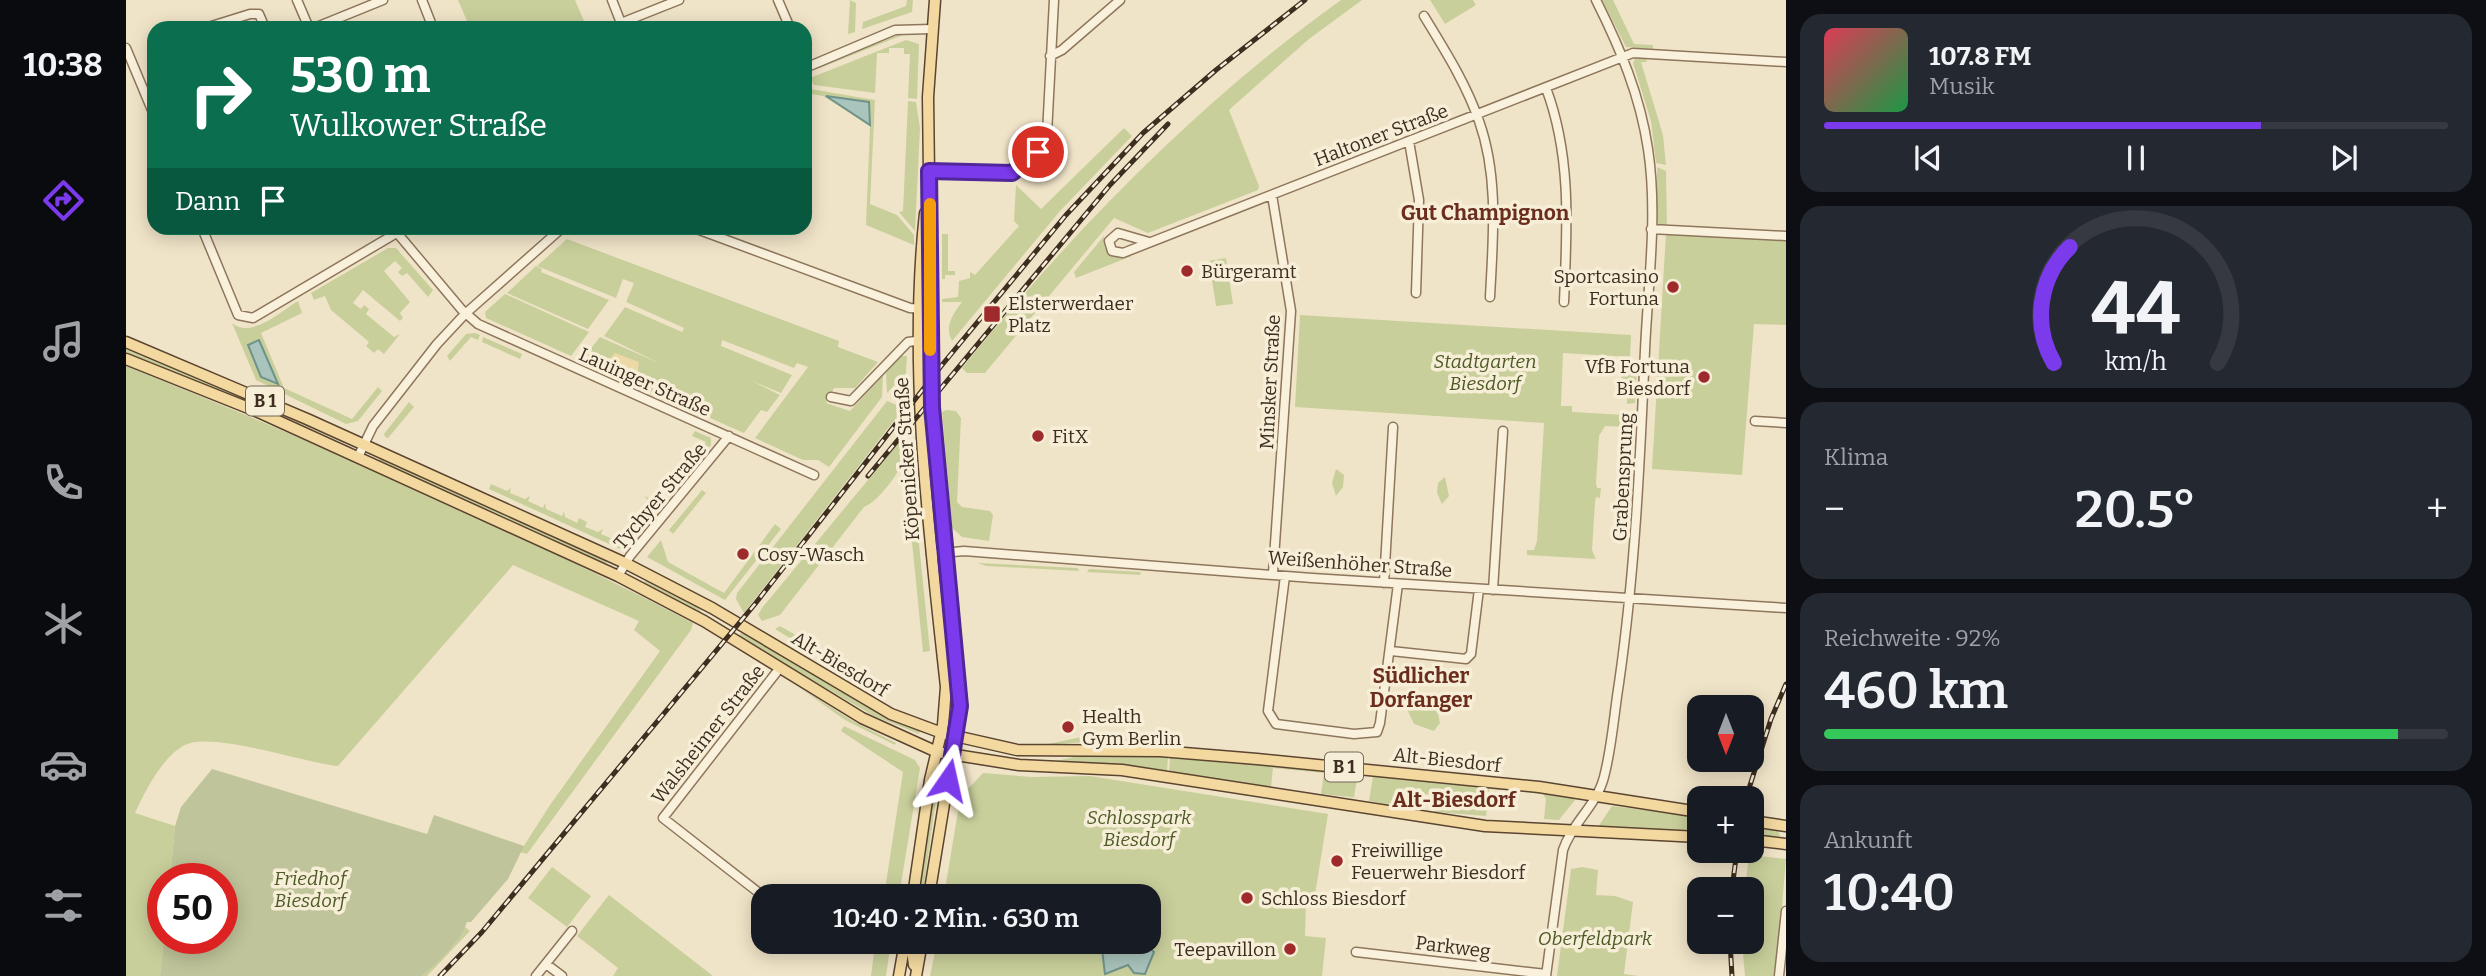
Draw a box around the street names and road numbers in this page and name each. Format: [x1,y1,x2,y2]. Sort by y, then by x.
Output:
street label: Haltoner Straße [1311,99,1451,171]
street label: Minsker Straße [1255,314,1285,450]
street label: Lauinger Straße [576,343,714,421]
street label: Köpenicker Straße [890,376,924,542]
road number: B 1 [246,386,284,416]
street label: Grabensprung [1608,412,1638,542]
street label: Tychyer Straße [609,438,711,554]
street label: Weißenhöher Straße [1267,546,1453,582]
street label: Alt-Biesdorf [788,626,893,702]
street label: Walsheimer Straße [647,660,769,808]
street label: Alt-Biesdorf [1392,743,1503,777]
road number: B 1 [1325,752,1363,782]
street label: Parkweg [1414,931,1492,963]

